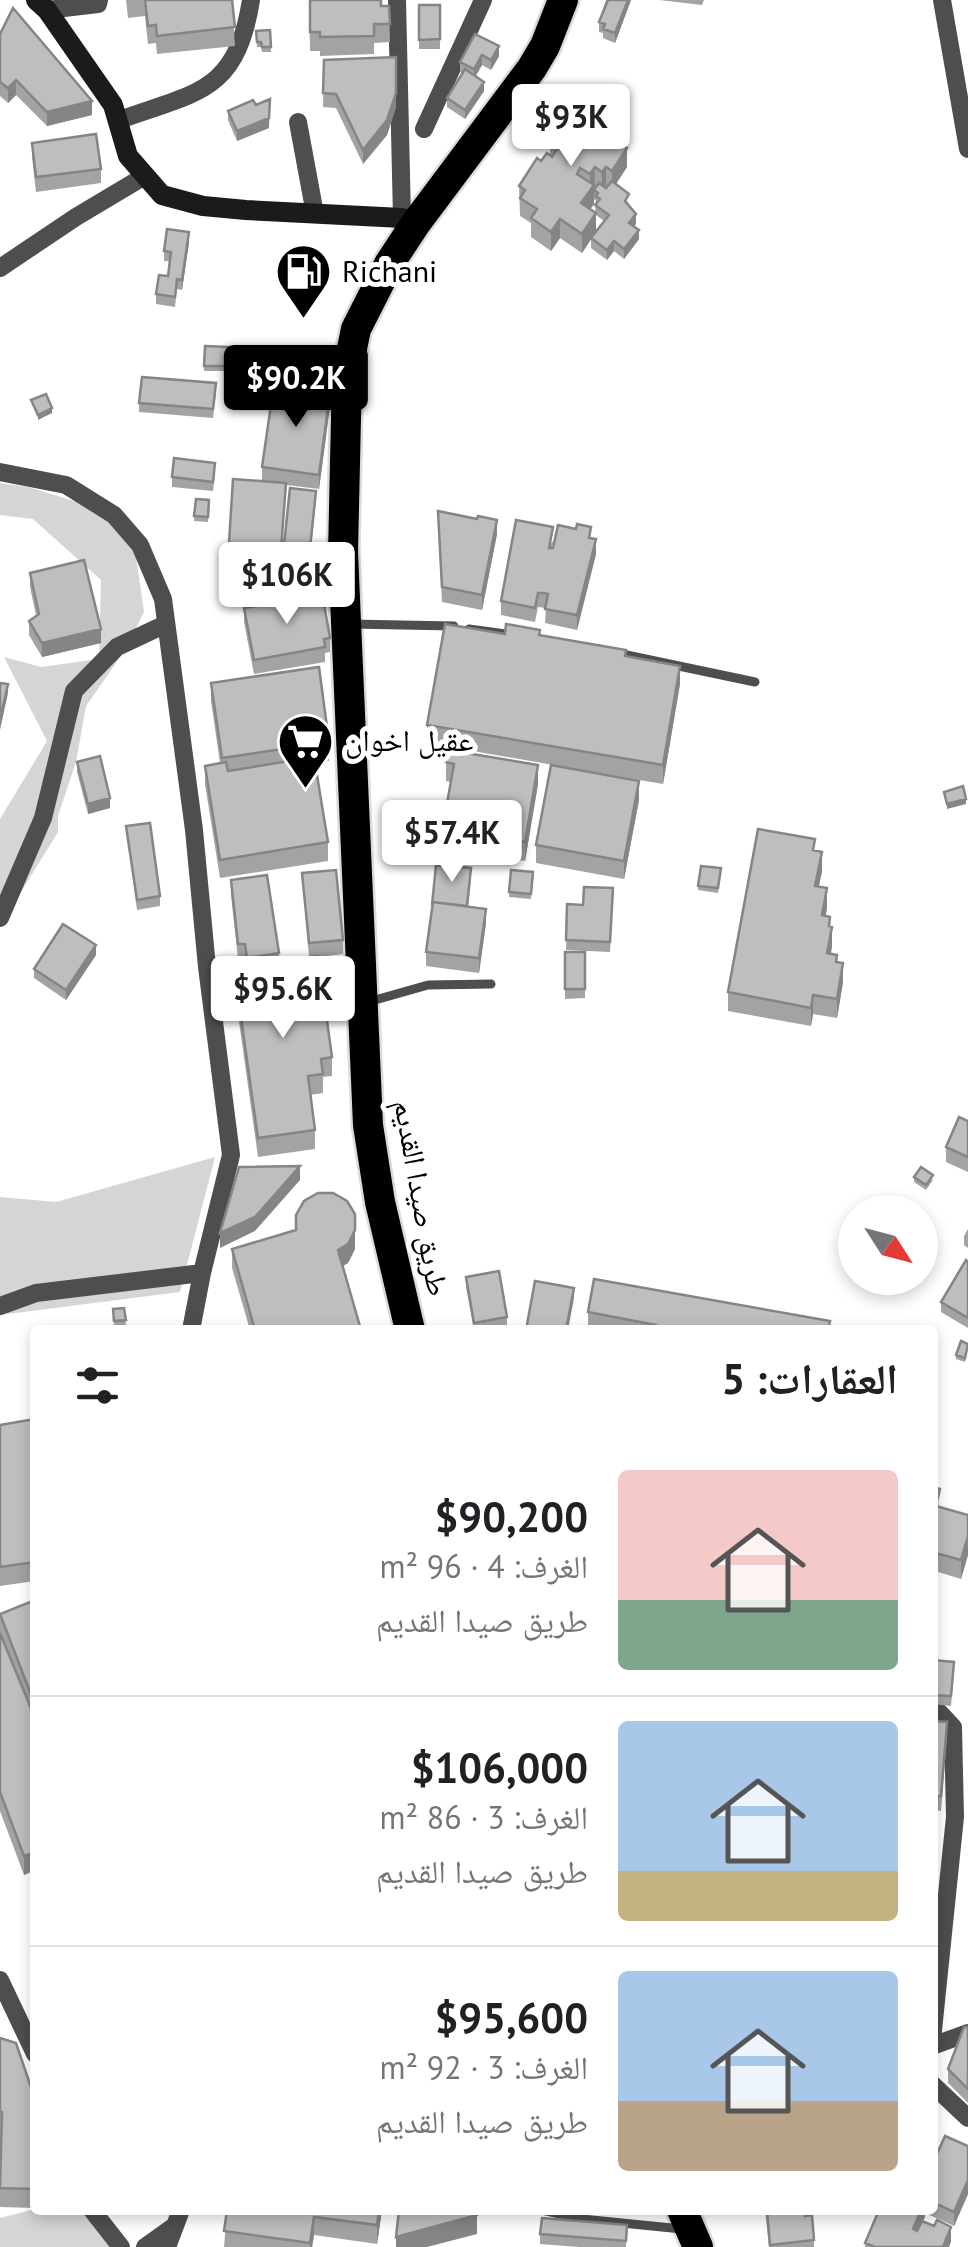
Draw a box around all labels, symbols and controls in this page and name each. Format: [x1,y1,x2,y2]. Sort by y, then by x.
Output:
pin: $93K [512,84,630,169]
text: $93K [534,95,608,137]
fuel station icon: Richani [273,242,333,321]
place label: Richani [342,251,437,290]
pin: $90.2K [215,345,377,430]
text: $90.2K [246,356,346,398]
pin: $106K [217,542,357,627]
text: $106K [241,553,333,595]
supermarket icon: عقيل اخوان [276,711,336,790]
place label: عقيل اخوان [345,720,473,759]
pin: $57.4K [371,800,533,885]
text: $57.4K [404,811,500,853]
pin: $95.6K [202,956,364,1041]
text: $95.6K [233,967,333,1009]
street label: طريق صيدا القديم [384,1097,459,1299]
north arrow [838,1195,938,1295]
map controls [838,1195,938,1295]
text: العقارات: 5 [721,1351,898,1406]
icon: filters [70,1358,125,1413]
text: $90,200 [435,1489,588,1544]
icon: home [698,1510,818,1630]
text: الغرف: 4 · 96 m² [380,1545,588,1587]
text: طريق صيدا القديم [376,1599,588,1641]
text: $106,000 [411,1740,588,1795]
icon: home [698,1761,818,1881]
text: الغرف: 3 · 86 m² [380,1796,588,1838]
text: طريق صيدا القديم [376,1850,588,1892]
text: $95,600 [435,1990,588,2045]
icon: home [698,2011,818,2131]
text: الغرف: 3 · 92 m² [380,2046,588,2088]
text: طريق صيدا القديم [376,2100,588,2142]

